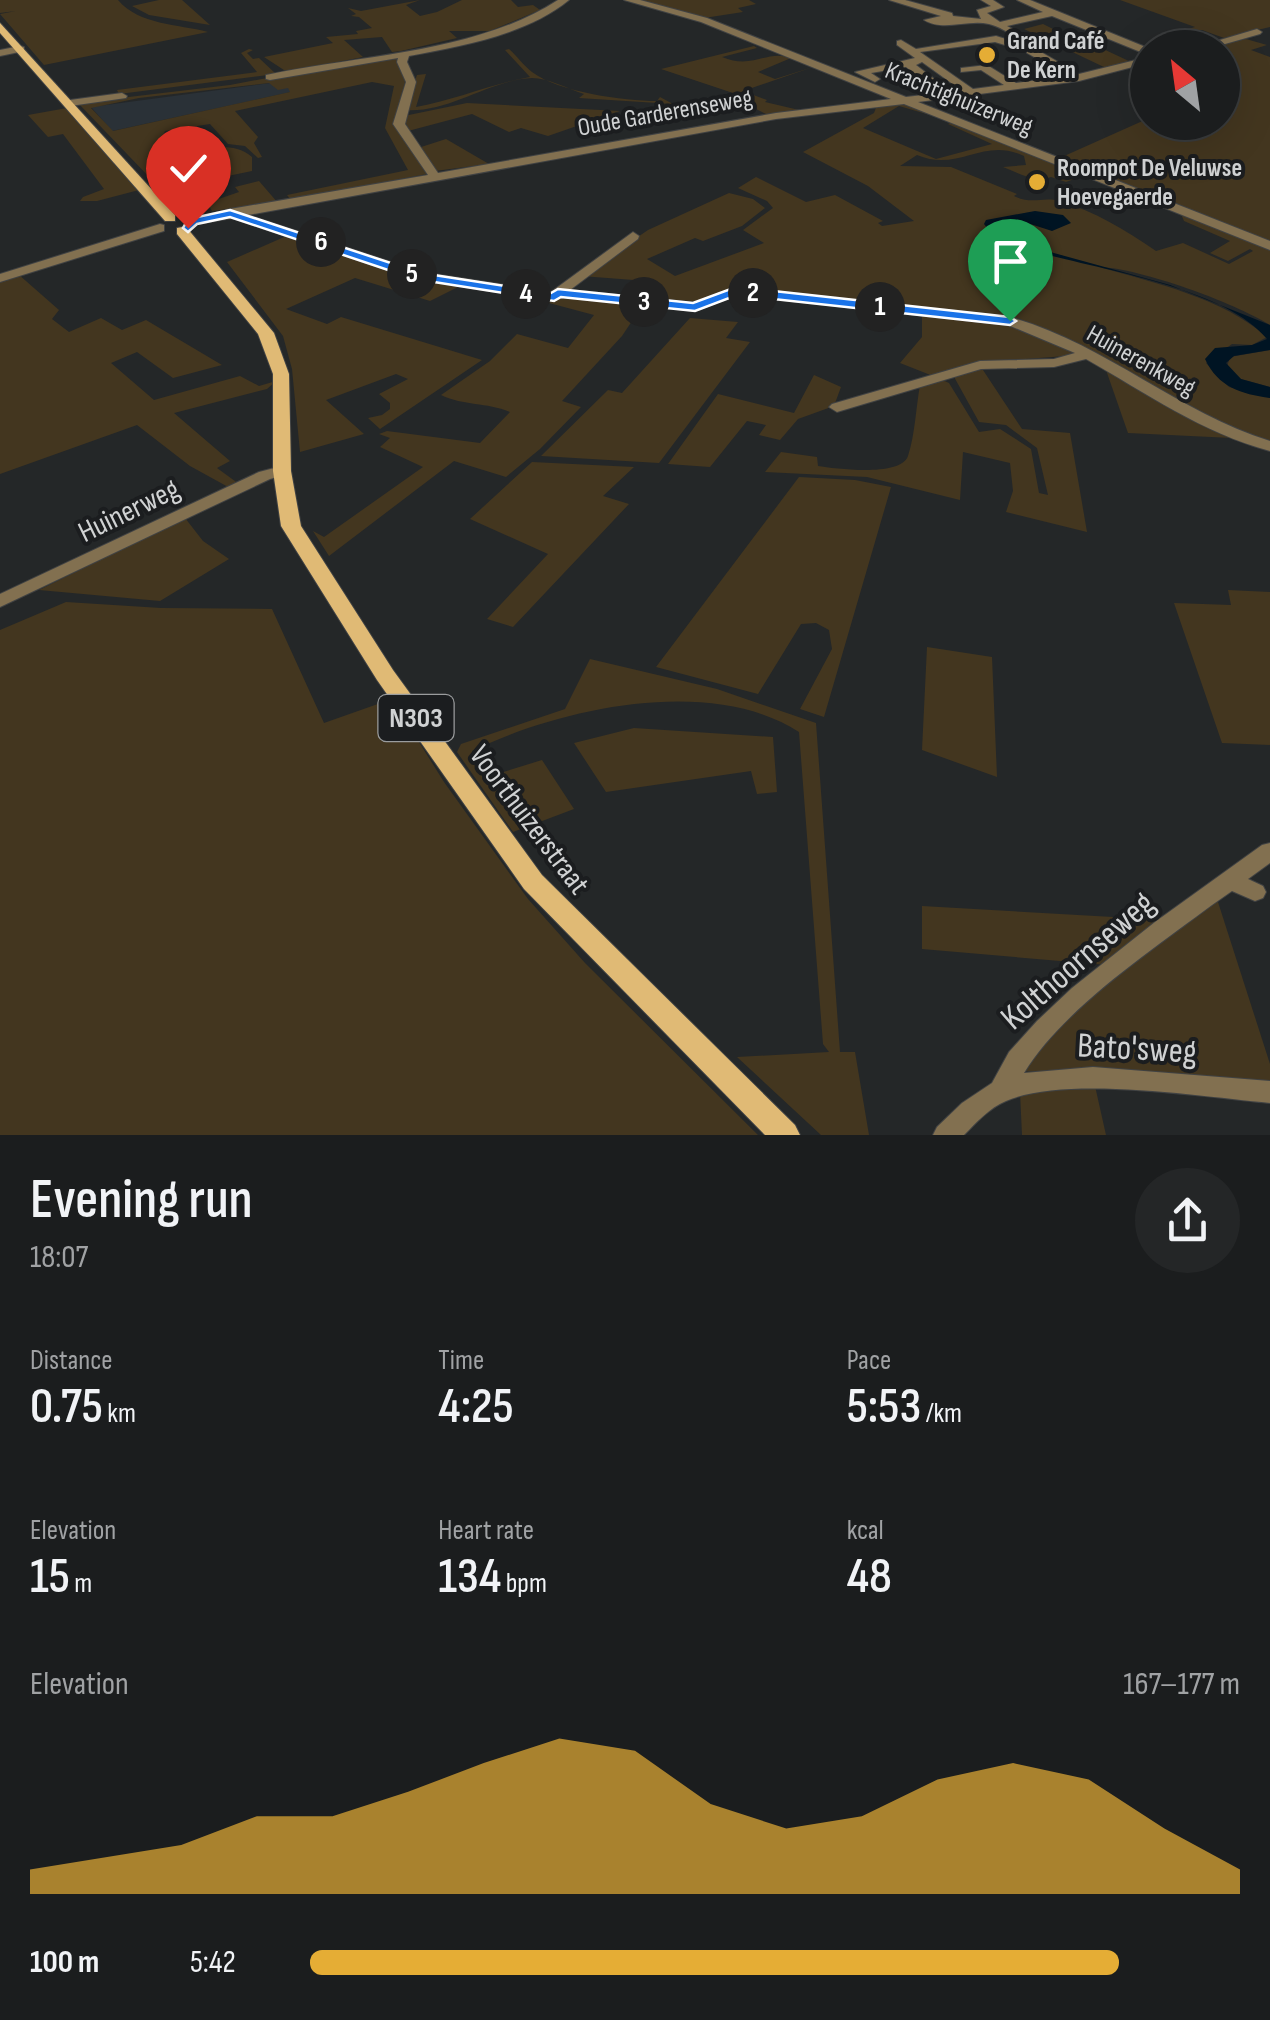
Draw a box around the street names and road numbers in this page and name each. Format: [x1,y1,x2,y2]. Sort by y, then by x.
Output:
street label: Krachtighuizerweg [881,55,1037,143]
street label: Oude Garderenseweg [575,82,755,144]
street label: Huinerenkweg [1081,318,1201,404]
street label: Huinerweg [73,471,185,551]
road number: N303 [378,695,454,741]
street label: Voorthuizerstraat [461,738,597,902]
street label: Kolthoornseweg [992,882,1164,1040]
street label: Bato'sweg [1076,1024,1198,1074]

